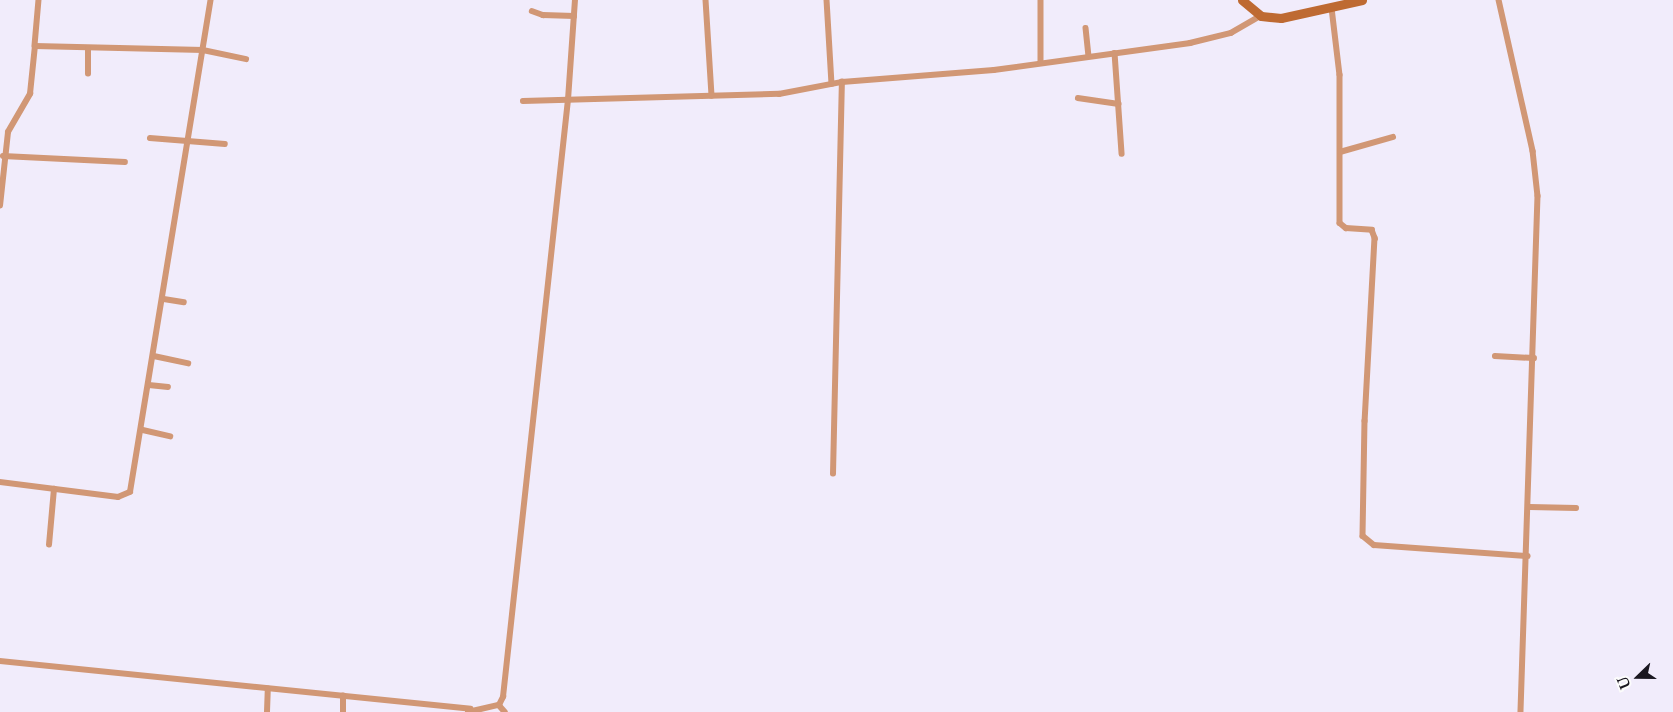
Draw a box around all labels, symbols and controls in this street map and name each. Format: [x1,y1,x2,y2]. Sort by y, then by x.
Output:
north arrow [1613,652,1663,702]
text: U [1613,674,1635,692]

